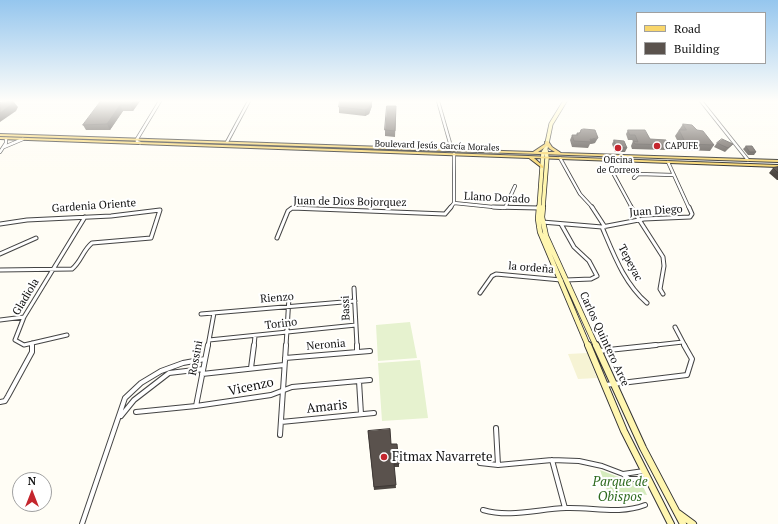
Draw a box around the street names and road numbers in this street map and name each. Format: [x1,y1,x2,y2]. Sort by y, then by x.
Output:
street label: Boulevard Jesús García Morales [374,138,500,154]
street label: Llano Dorado [464,190,530,206]
street label: Juan de Dios Bojorquez [293,194,407,210]
street label: Gardenia Oriente [51,196,137,216]
street label: Juan Diego [629,203,683,219]
street label: Tepeyac [615,242,645,284]
street label: la ordeña [508,259,554,277]
street label: Gladiola [10,276,42,318]
street label: Rienzo [260,290,294,306]
street label: Carlos Quintero Arce [576,290,632,388]
street label: Bassi [339,295,353,321]
street label: Torino [264,315,298,333]
street label: Neronia [306,337,346,353]
street label: Rossini [186,339,206,377]
street label: Vicenzo [227,375,275,399]
street label: Amaris [306,397,348,417]

